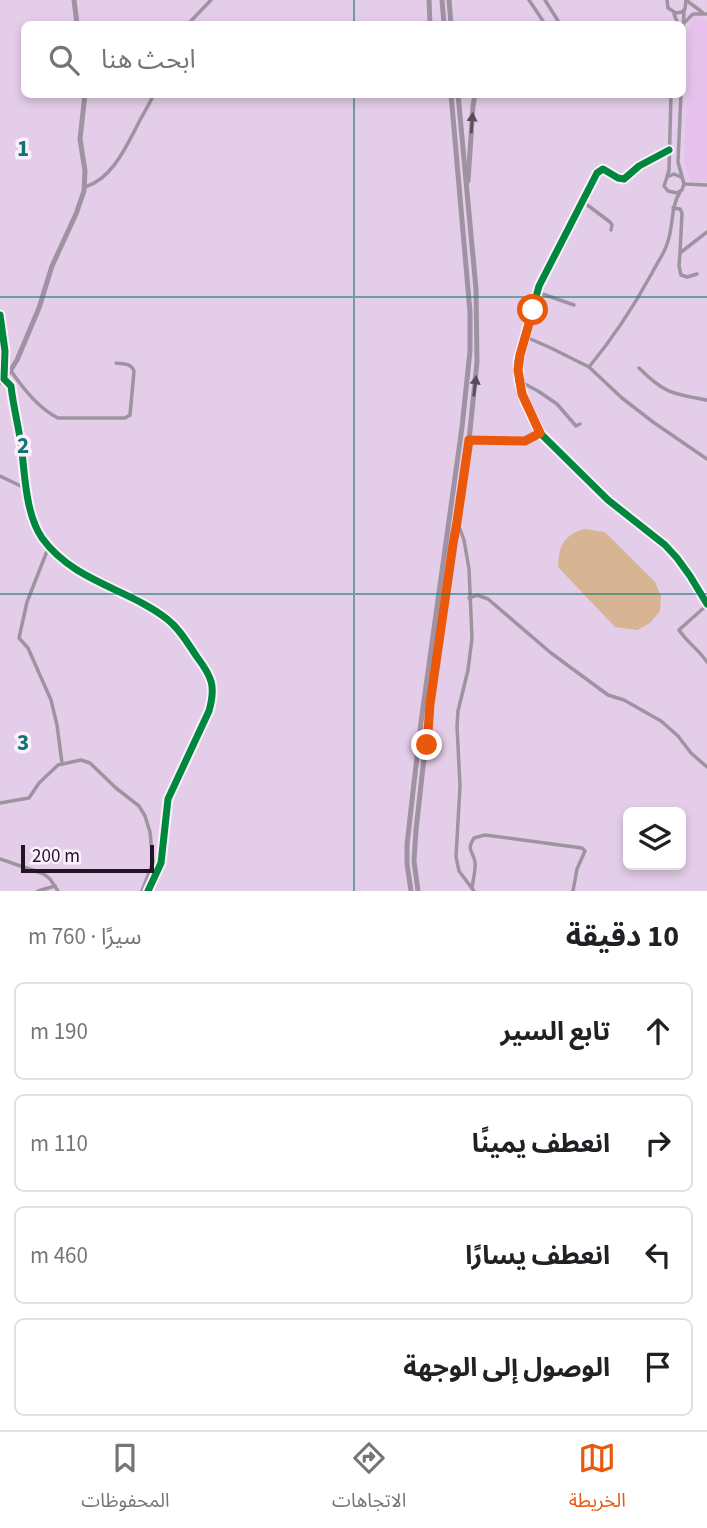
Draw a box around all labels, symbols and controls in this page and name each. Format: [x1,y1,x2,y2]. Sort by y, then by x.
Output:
search box [21,21,686,98]
icon: search [45,41,83,79]
text: ابحث هنا [101,41,196,78]
one-way arrow [467,112,478,134]
text: 1 [17,132,29,165]
route start [517,294,548,325]
one-way arrow [469,375,480,397]
text: 2 [17,429,29,462]
text: 3 [17,726,29,759]
route end [411,729,442,760]
map controls [623,807,686,870]
button: layers [623,807,686,870]
scale bar [21,842,154,874]
text: 200 m [32,843,80,870]
text: 10 دقيقة [566,915,679,958]
text: سيرًا · 760 m [28,920,142,953]
icon: ahead [639,1012,677,1050]
text: تابع السير [500,1013,610,1050]
text: 190 m [30,1015,88,1048]
icon: right [639,1124,677,1162]
text: انعطف يمينًا [472,1125,610,1162]
text: 110 m [30,1127,88,1160]
icon: left [639,1236,677,1274]
text: انعطف يسارًا [465,1237,610,1274]
text: 460 m [30,1239,88,1272]
icon: arrive [639,1348,677,1386]
text: الوصول إلى الوجهة [403,1349,610,1386]
tab: المحفوظات [81,1439,170,1521]
tab: الاتجاهات [332,1439,406,1521]
tab: الخريطة [569,1439,626,1521]

